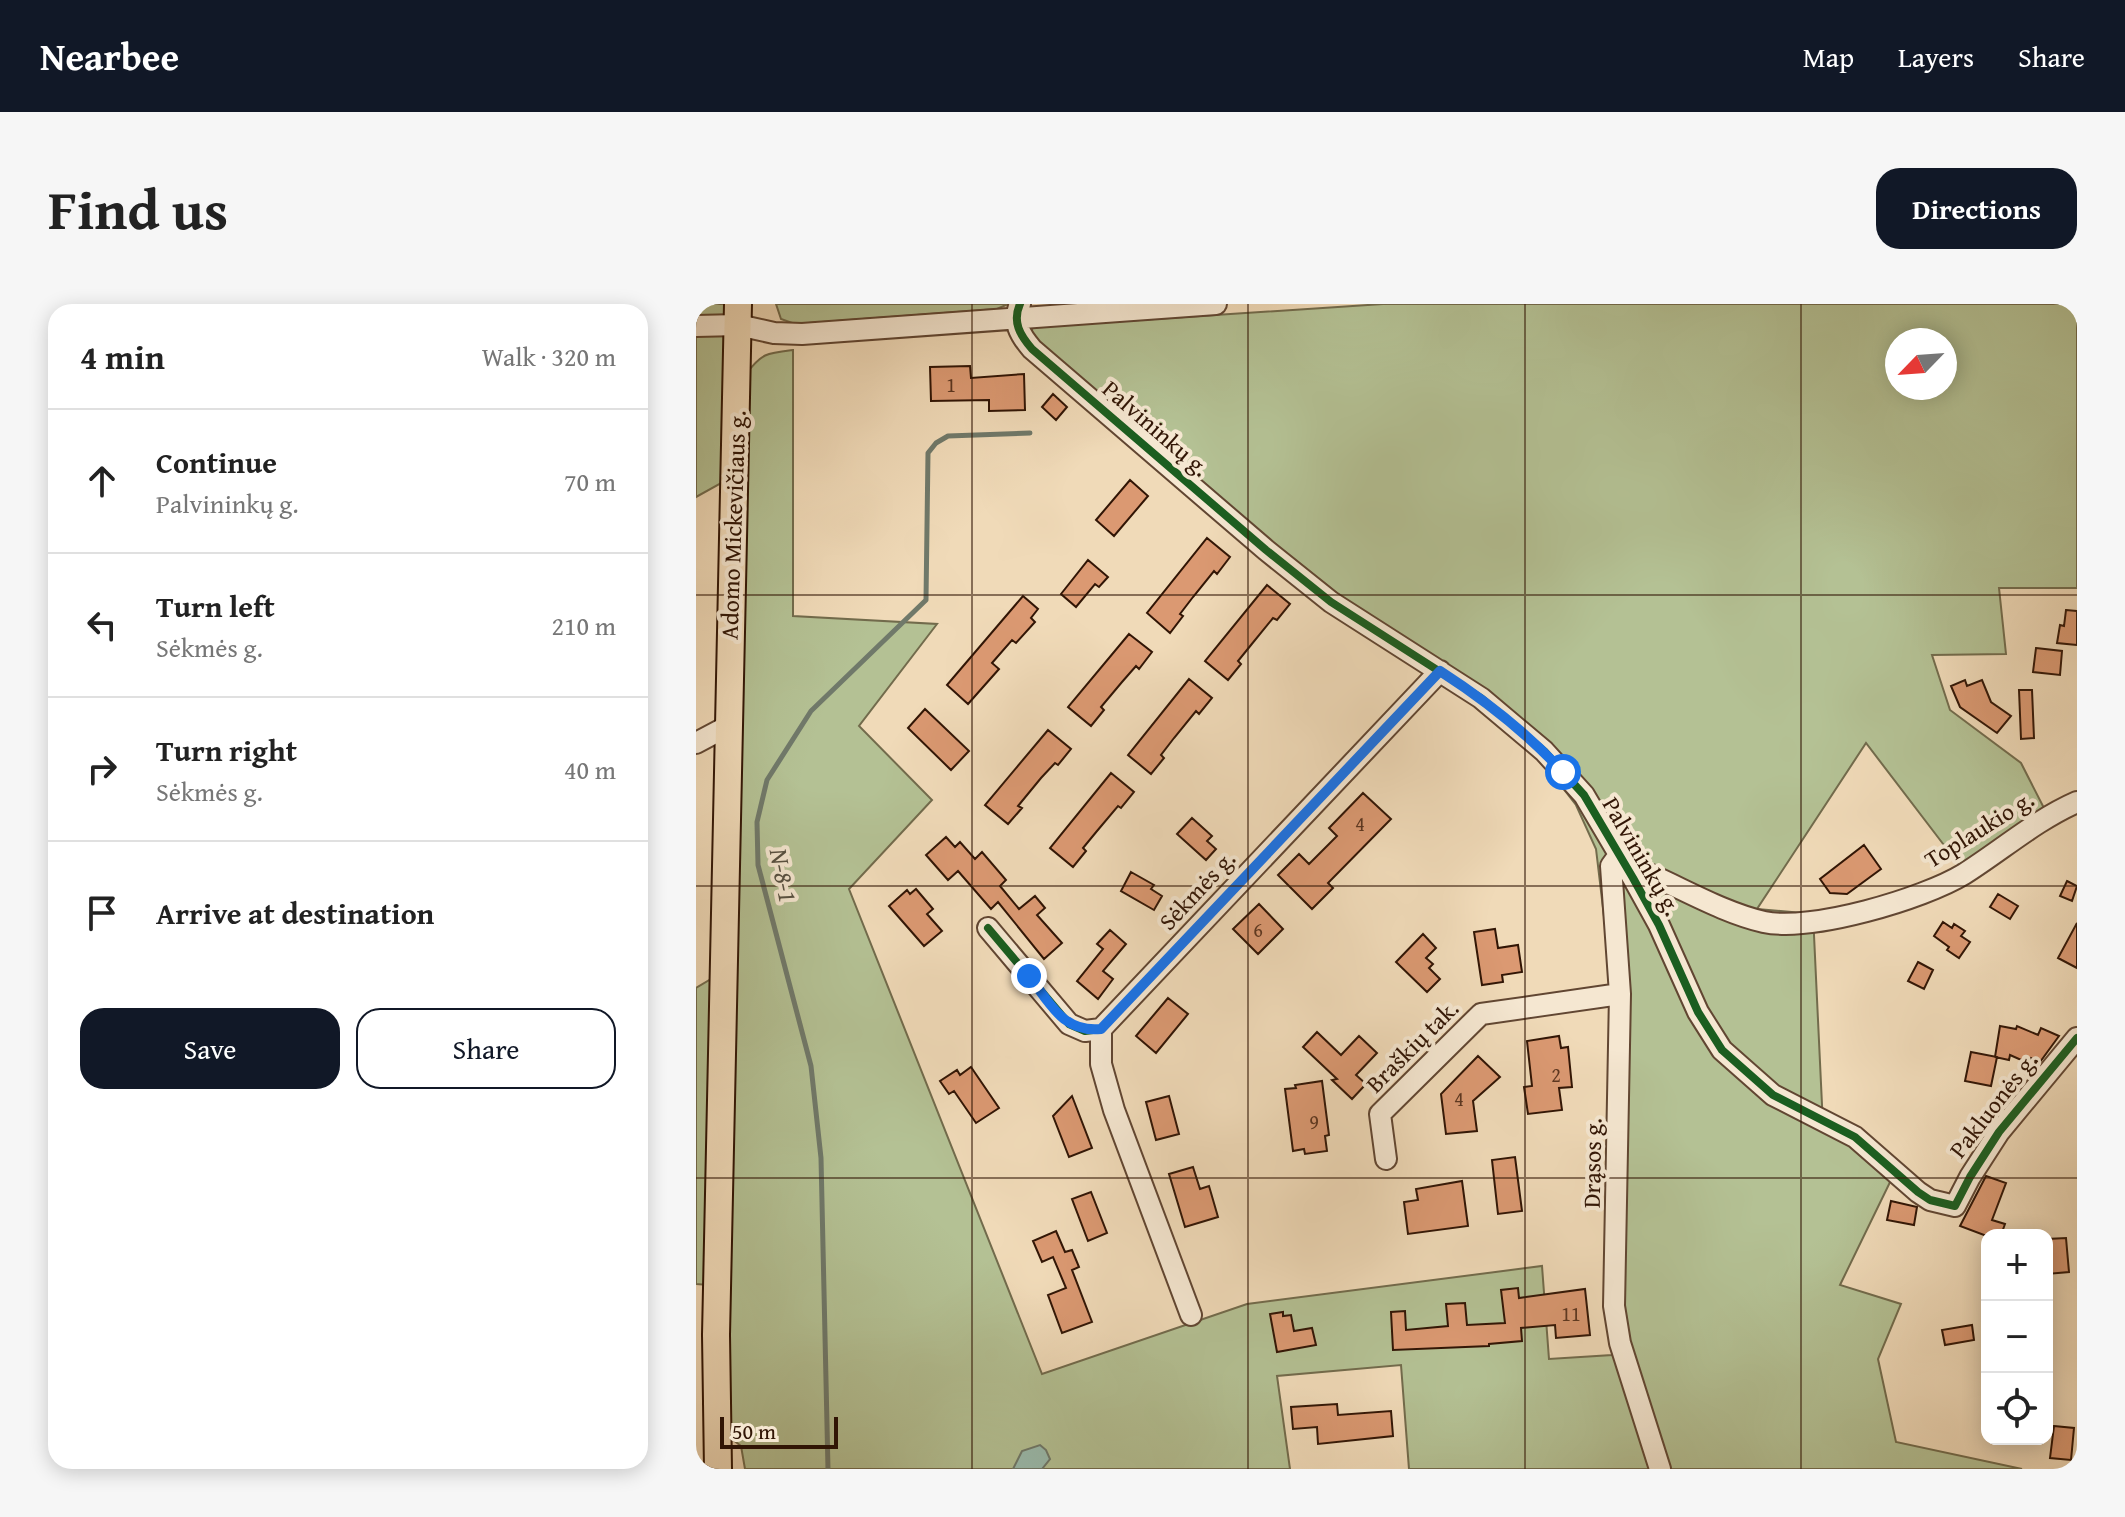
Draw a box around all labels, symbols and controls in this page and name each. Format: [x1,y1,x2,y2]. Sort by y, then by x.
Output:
text: Nearbee [40,28,179,84]
text: Map [1803,36,1854,77]
text: Layers [1898,36,1974,77]
text: Share [2018,36,2085,77]
text: Find us [48,167,228,250]
button: Directions [1876,168,2077,249]
north arrow [1885,328,1957,400]
text: 4 min [80,332,165,381]
text: Walk · 320 m [482,337,616,376]
house number: 1 [946,370,956,399]
street label: Palvininkų g. [1095,372,1217,484]
street label: Adomo Mickevičiaus g. [712,410,754,640]
text: Continue [156,440,277,484]
icon: ahead [80,459,124,503]
text: 70 m [564,462,616,501]
text: Palvininkų g. [156,484,299,523]
text: Turn left [156,584,275,628]
icon: left [80,603,124,647]
text: 210 m [551,606,616,645]
text: Sėkmės g. [156,628,263,667]
text: Turn right [156,728,297,772]
icon: right [80,747,124,791]
text: 40 m [564,750,616,789]
route start [1545,754,1581,790]
text: Sėkmės g. [156,772,263,811]
street label: Toplaukio g. [1918,782,2040,876]
street label: Palvininkų g. [1594,790,1690,922]
house number: 4 [1355,809,1365,838]
street label: Sėkmės g. [1151,842,1243,938]
water label: N-8-1 [759,844,808,905]
icon: arrive [80,891,124,935]
text: Arrive at destination [156,891,434,935]
house number: 6 [1253,915,1263,944]
route end [1011,958,1047,994]
street label: Braškių tak. [1357,991,1467,1101]
button: Save [80,1008,340,1089]
button: Share [356,1008,616,1089]
street label: Pakluonės g. [1941,1045,2045,1165]
house number: 2 [1551,1060,1561,1089]
house number: 4 [1454,1084,1464,1113]
house number: 9 [1309,1107,1319,1136]
street label: Drąsos g. [1574,1118,1610,1208]
map controls [1981,1229,2053,1445]
button: + [1981,1229,2053,1301]
house number: 11 [1561,1299,1581,1328]
button: − [1981,1301,2053,1373]
button: locate [1981,1373,2053,1445]
scale bar [720,1413,838,1449]
text: 50 m [732,1415,776,1447]

